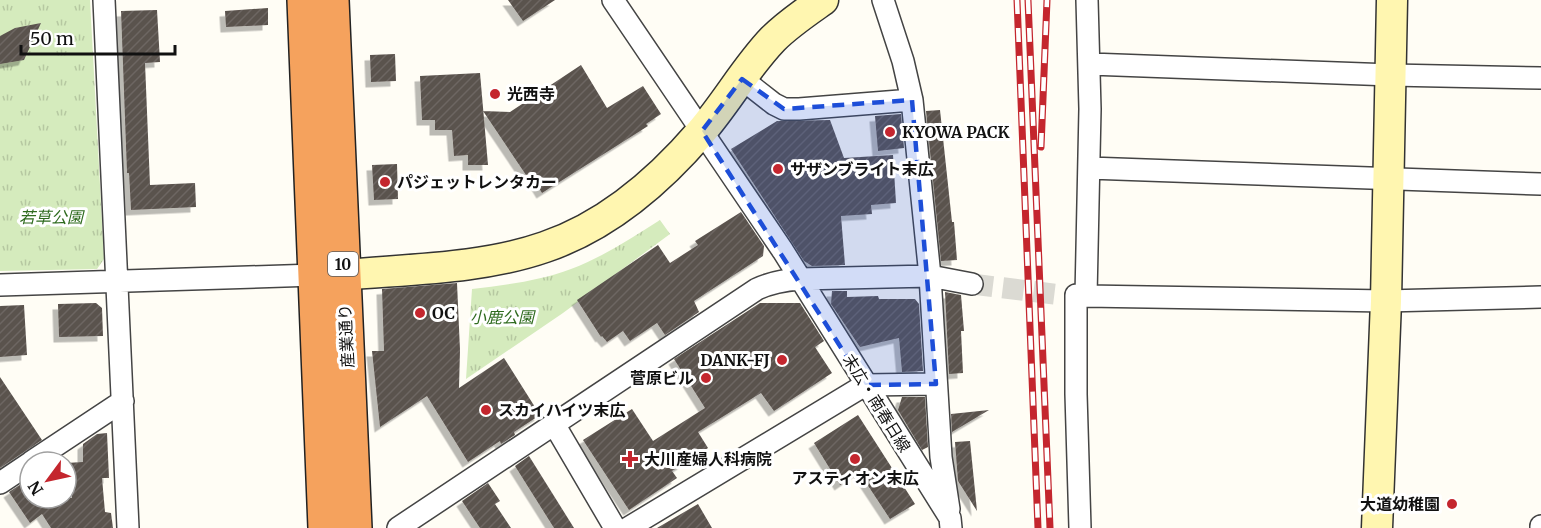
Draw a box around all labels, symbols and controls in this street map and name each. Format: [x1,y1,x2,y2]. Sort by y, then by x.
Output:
scale bar [21,18,176,56]
text: 50 m [30,27,74,50]
place label: 光西寺 [507,84,555,104]
marker: 光西寺 [488,87,502,101]
place label: KYOWA PACK [902,122,1009,142]
marker: KYOWA PACK [883,125,897,139]
place label: サザンブライト末広 [790,159,935,179]
marker: サザンブライト末広 [771,162,785,176]
place label: パジェットレンタカー [397,172,557,192]
marker: パジェットレンタカー [378,175,392,189]
park label: 若草公園 [19,207,85,227]
road number: 10 [328,252,358,276]
place label: OC [432,303,455,323]
street label: 産業通り [334,304,358,368]
marker: OC [413,306,427,320]
park label: 小鹿公園 [470,307,536,327]
place label: DANK-FJ [700,350,770,370]
street label: 末広・南春日線 [839,350,915,456]
marker: DANK-FJ [775,353,789,367]
place label: 菅原ビル [630,368,694,388]
marker: 菅原ビル [699,371,713,385]
place label: スカイハイツ末広 [498,400,626,420]
marker: スカイハイツ末広 [479,403,493,417]
place label: 大川産婦人科病院 [644,449,772,469]
north arrow [18,450,78,510]
marker: 大川産婦人科病院 [621,450,639,468]
marker: アスティオン末広 [848,452,862,466]
place label: アスティオン末広 [791,468,920,488]
text: N [23,477,47,499]
place label: 大道幼稚園 [1360,494,1440,514]
marker: 大道幼稚園 [1445,497,1459,511]

